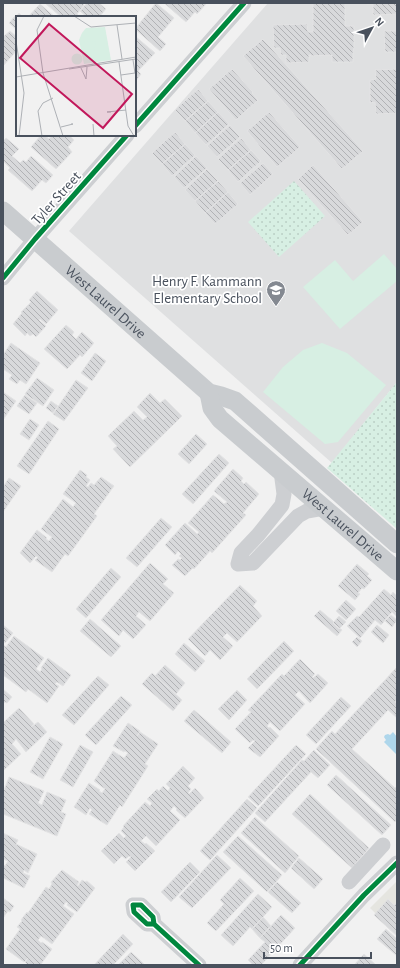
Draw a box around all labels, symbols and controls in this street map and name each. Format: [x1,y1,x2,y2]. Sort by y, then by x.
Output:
north arrow [352,8,392,48]
text: N [373,15,386,28]
inset map [16,16,136,136]
street label: Tyler Street [29,169,84,228]
street label: West Laurel Drive [62,263,149,342]
place label: Henry F. Kammann Elementary School [152,274,262,306]
school or university icon: Henry F. Kammann Elementary School [265,279,287,307]
street label: West Laurel Drive [299,486,386,564]
scale bar [264,934,371,960]
text: 50 m [270,942,293,954]

